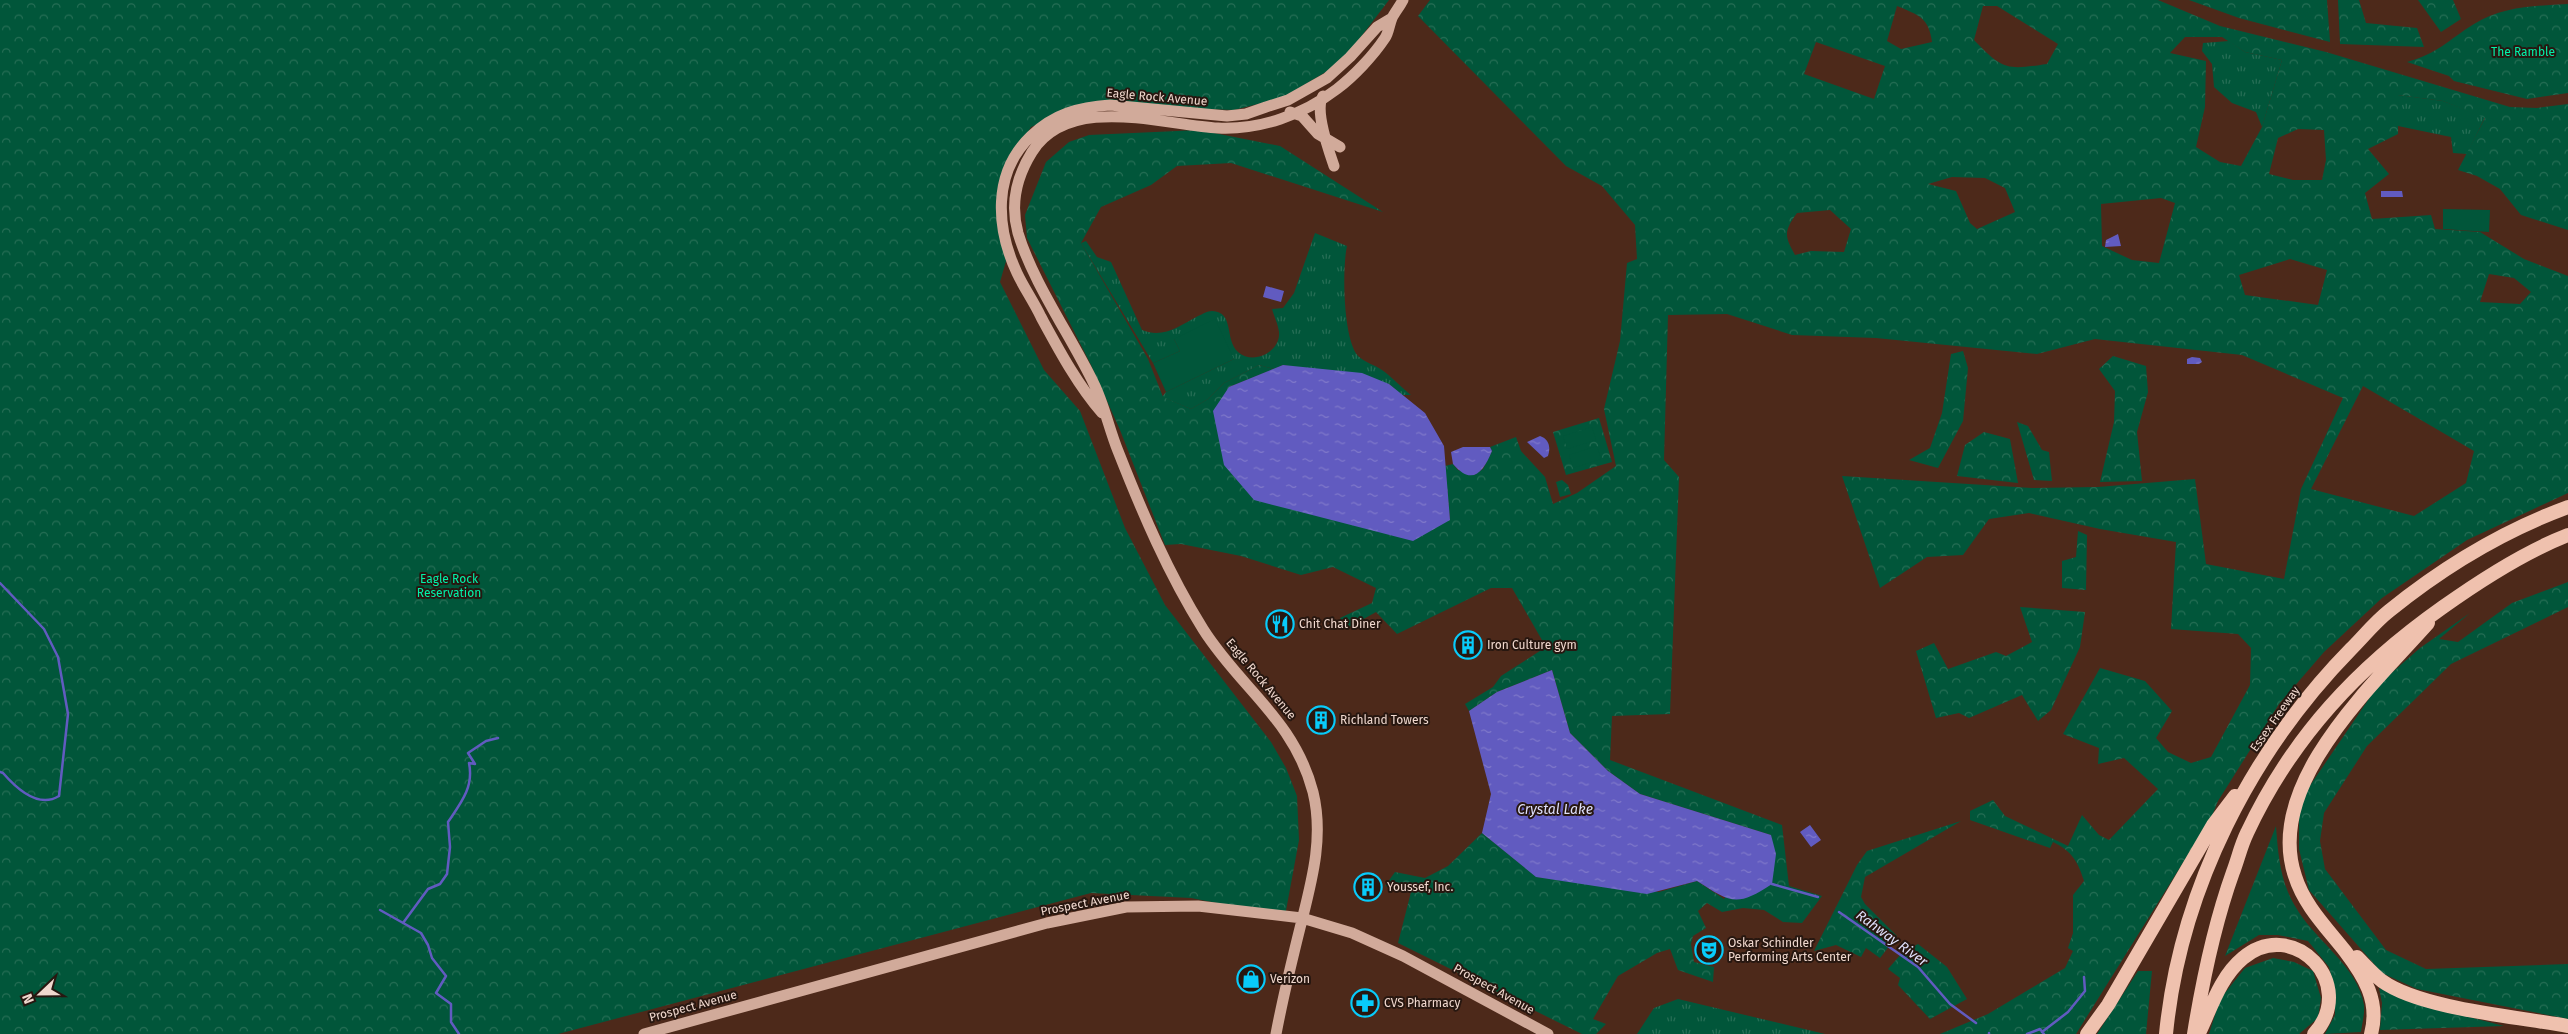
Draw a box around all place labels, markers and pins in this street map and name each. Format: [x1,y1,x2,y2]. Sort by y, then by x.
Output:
restaurant icon: Chit Chat Diner [1265,609,1295,639]
place label: Chit Chat Diner [1299,617,1381,631]
building icon: Iron Culture gym [1453,630,1483,660]
place label: Iron Culture gym [1487,638,1577,652]
building icon: Richland Towers [1306,705,1336,735]
place label: Richland Towers [1340,713,1429,727]
building icon: Youssef, Inc. [1353,872,1383,902]
place label: Youssef, Inc. [1387,880,1453,894]
theatre icon: Oskar Schindler Performing Arts Center [1694,935,1724,965]
place label: Oskar Schindler Performing Arts Center [1728,936,1852,964]
shop icon: Verizon [1236,964,1266,994]
place label: Verizon [1270,972,1310,986]
pharmacy icon: CVS Pharmacy [1350,988,1380,1018]
place label: CVS Pharmacy [1384,996,1460,1010]

